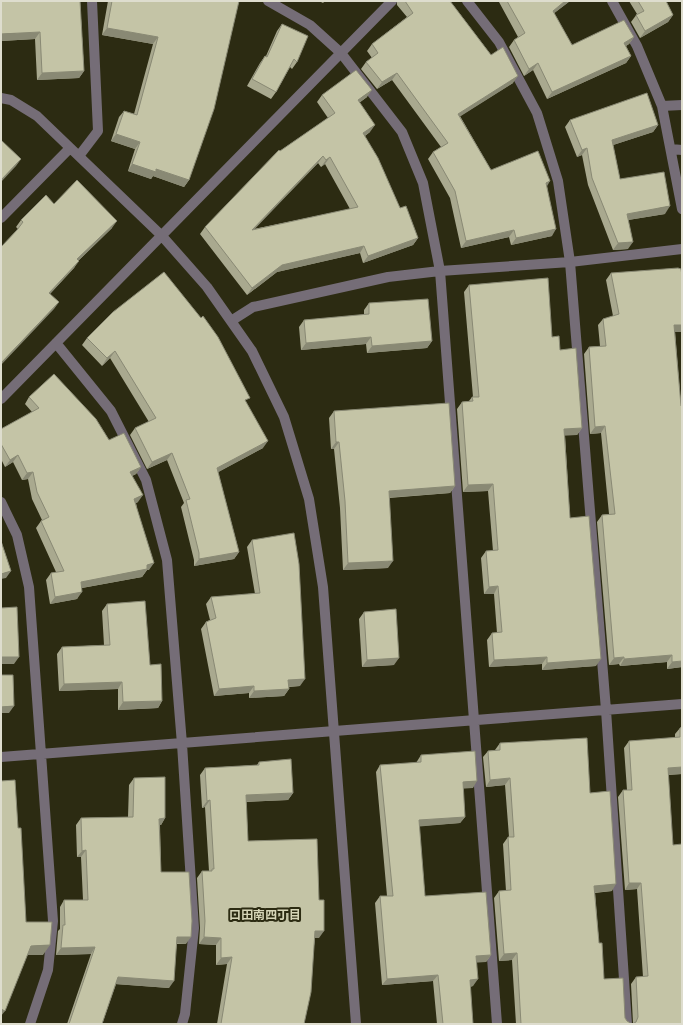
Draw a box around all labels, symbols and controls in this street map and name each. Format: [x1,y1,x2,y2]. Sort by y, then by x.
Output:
district label: 口田南四丁目 [229,907,301,921]

